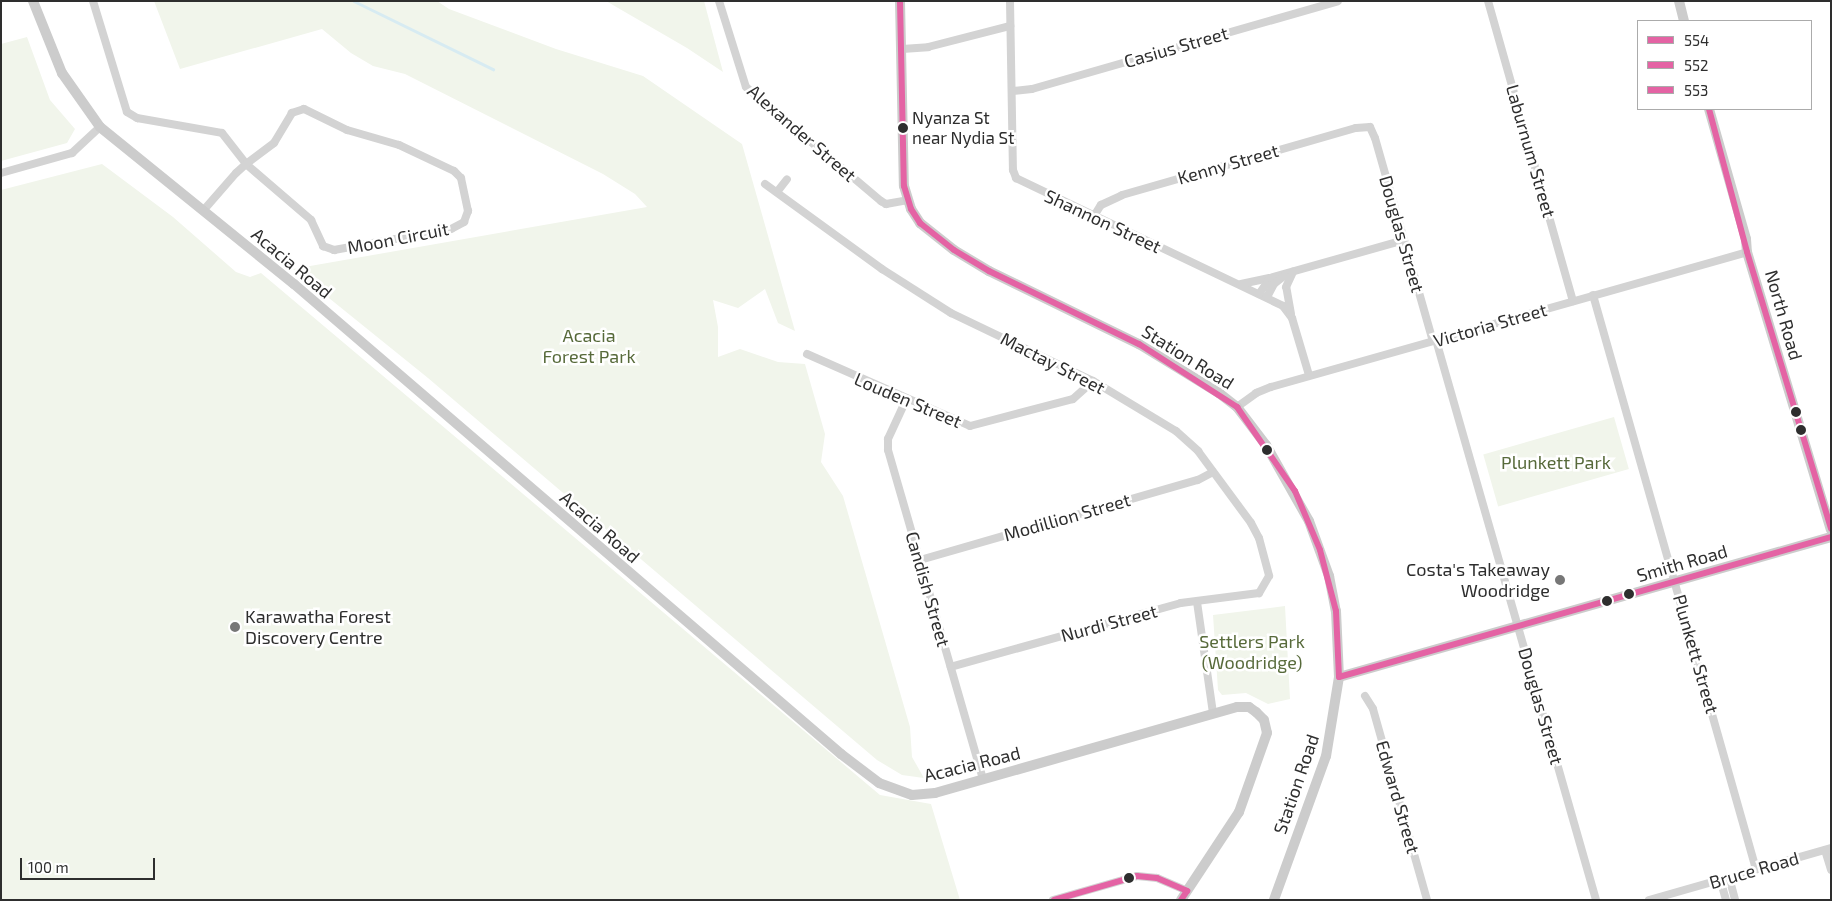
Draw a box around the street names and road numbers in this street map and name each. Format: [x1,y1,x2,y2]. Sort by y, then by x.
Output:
street label: Casius Street [1122,22,1230,72]
street label: Alexander Street [743,80,861,186]
street label: Laburnum Street [1502,82,1560,220]
street label: Kenny Street [1175,139,1281,189]
street label: Douglas Street [1375,173,1429,295]
street label: Shannon Street [1041,185,1165,257]
street label: Moon Circuit [345,218,451,258]
street label: Acacia Road [247,223,337,303]
street label: North Road [1761,267,1807,363]
street label: Victoria Street [1431,299,1549,351]
street label: Station Road [1138,320,1238,394]
street label: Mactay Street [997,327,1109,399]
street label: Louden Street [851,368,965,432]
street label: Acacia Road [556,487,644,567]
street label: Modillion Street [1001,489,1133,545]
street label: Candish Street [901,529,955,649]
street label: Smith Road [1634,540,1730,586]
street label: Plunkett Street [1669,592,1723,716]
street label: Nurdi Street [1058,600,1160,646]
street label: Douglas Street [1514,645,1568,767]
street label: Station Road [1269,731,1323,837]
street label: Edward Street [1372,738,1424,856]
street label: Acacia Road [922,742,1022,786]
street label: Bruce Road [1707,847,1801,893]

